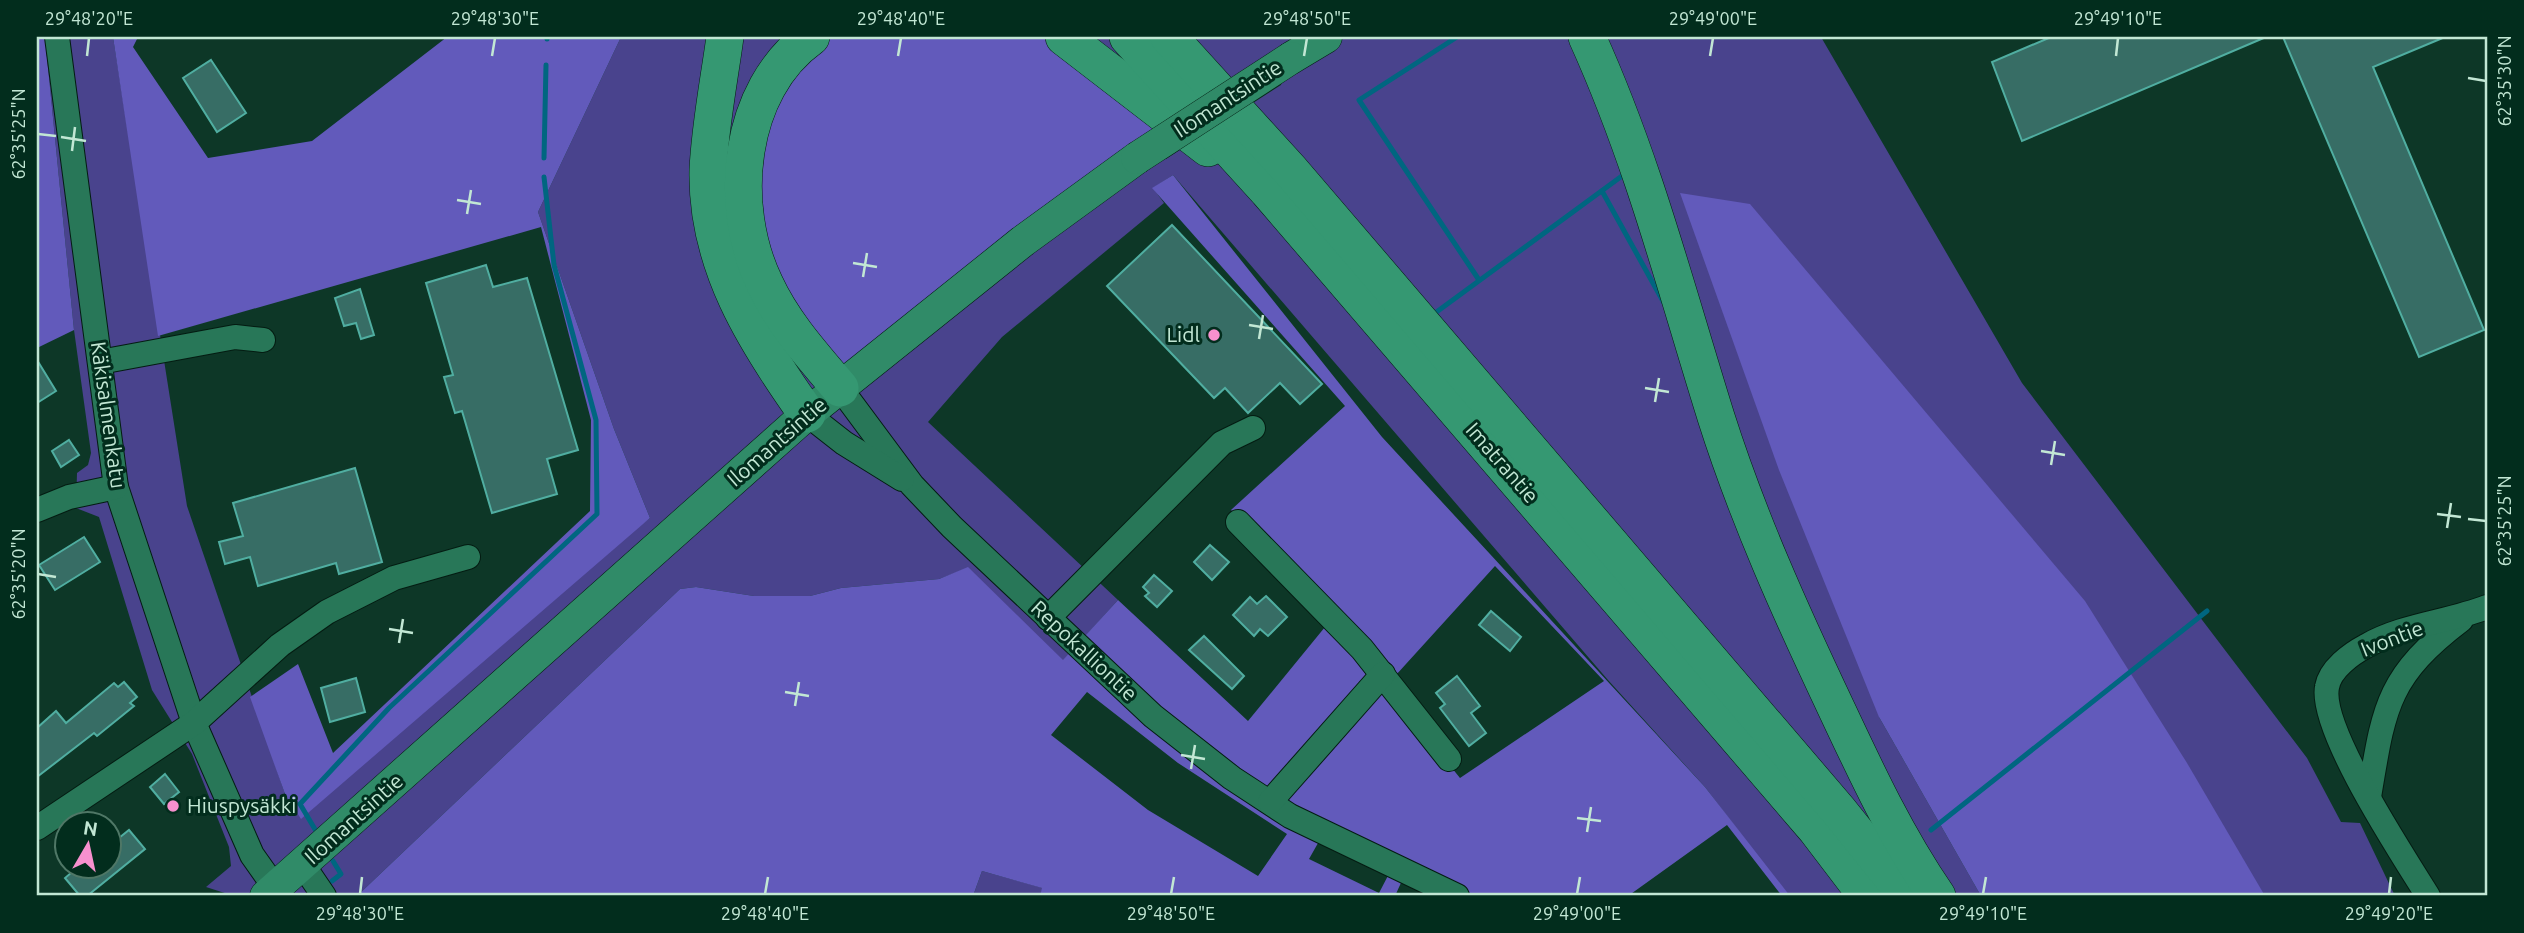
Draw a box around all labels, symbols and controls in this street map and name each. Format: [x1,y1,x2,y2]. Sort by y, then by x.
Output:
text: 29°48'20"E [45,8,133,28]
text: 29°48'30"E [451,8,539,28]
text: 29°48'40"E [857,8,945,28]
text: 29°48'50"E [1263,8,1351,28]
text: 29°49'00"E [1669,8,1757,28]
text: 29°49'10"E [2074,8,2162,28]
text: 62°35'30"N [2494,35,2514,127]
street label: Ilomantsintie [1169,54,1286,142]
text: 62°35'25"N [8,88,28,180]
place label: Lidl [1166,322,1200,346]
marker: Lidl [1206,327,1222,343]
street label: Käkisalmenkatu [87,340,131,490]
street label: Ilomantsintie [722,392,831,491]
street label: Imatrantie [1461,417,1544,507]
text: 62°35'25"N [2494,475,2514,567]
text: 62°35'20"N [8,528,28,620]
street label: Repokalliontie [1027,595,1143,705]
street label: Ivontie [2357,615,2426,661]
street label: Ilomantsintie [299,768,407,868]
place label: Hiuspysäkki [187,793,296,817]
marker: Hiuspysäkki [165,798,181,814]
north arrow [52,810,122,880]
text: N [82,816,99,840]
text: 29°48'30"E [316,903,404,923]
text: 29°48'40"E [721,903,809,923]
text: 29°48'50"E [1127,903,1215,923]
text: 29°49'00"E [1533,903,1621,923]
text: 29°49'10"E [1939,903,2027,923]
text: 29°49'20"E [2345,903,2433,923]

